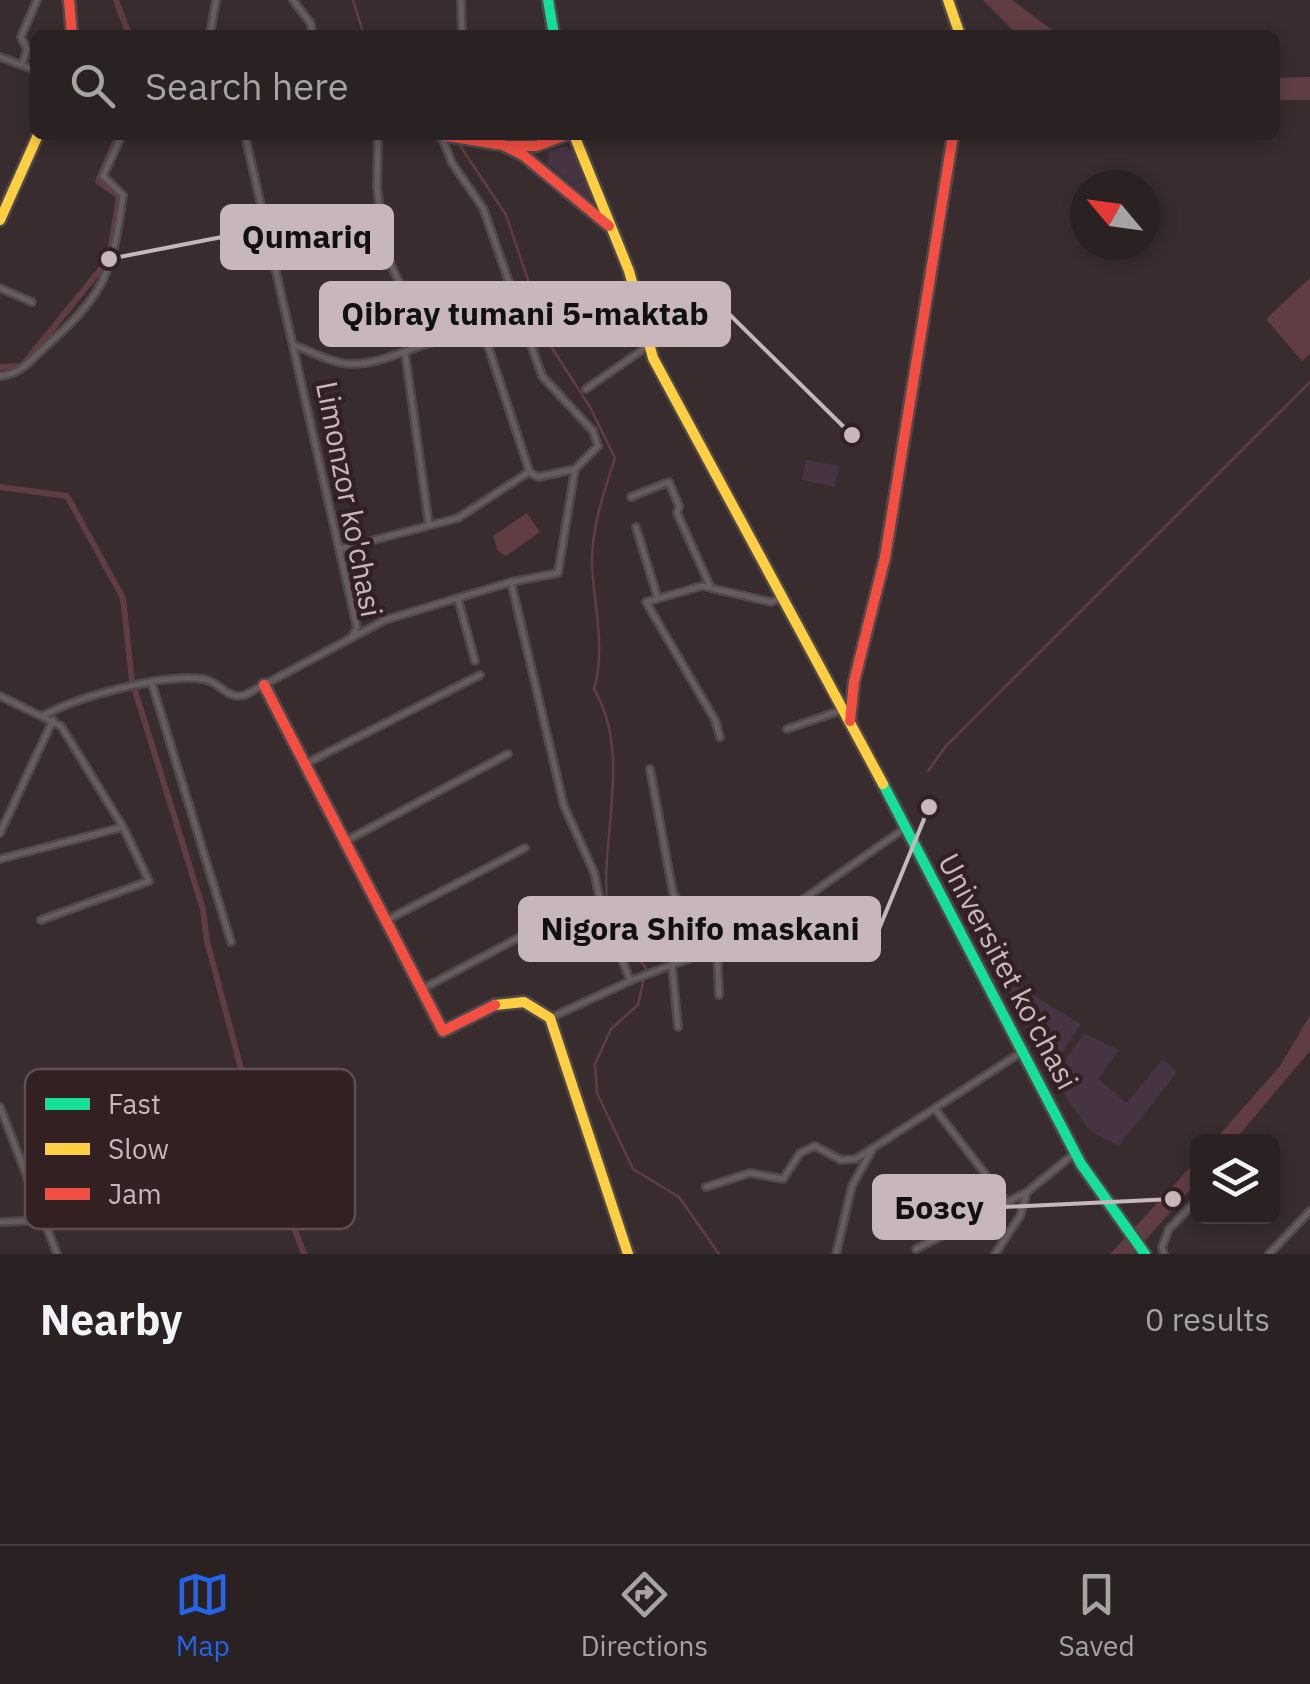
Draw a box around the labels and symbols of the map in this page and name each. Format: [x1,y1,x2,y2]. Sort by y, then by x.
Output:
north arrow [1070,170,1160,260]
callout: Qumariq [222,206,392,268]
text: Qumariq [242,215,372,257]
callout: Qibray tumani 5-maktab [321,283,729,345]
text: Qibray tumani 5-maktab [341,292,709,334]
street label: Limonzor ko'chasi [308,378,392,620]
street label: Universitet ko'chasi [930,846,1088,1096]
callout: Nigora Shifo maskani [520,898,879,960]
text: Nigora Shifo maskani [540,907,860,949]
legend [25,1069,355,1229]
text: Fast [108,1085,161,1122]
text: Slow [108,1130,169,1167]
text: Jam [108,1175,162,1212]
callout: Бозсу [874,1176,1004,1238]
text: Бозсу [894,1186,984,1228]

